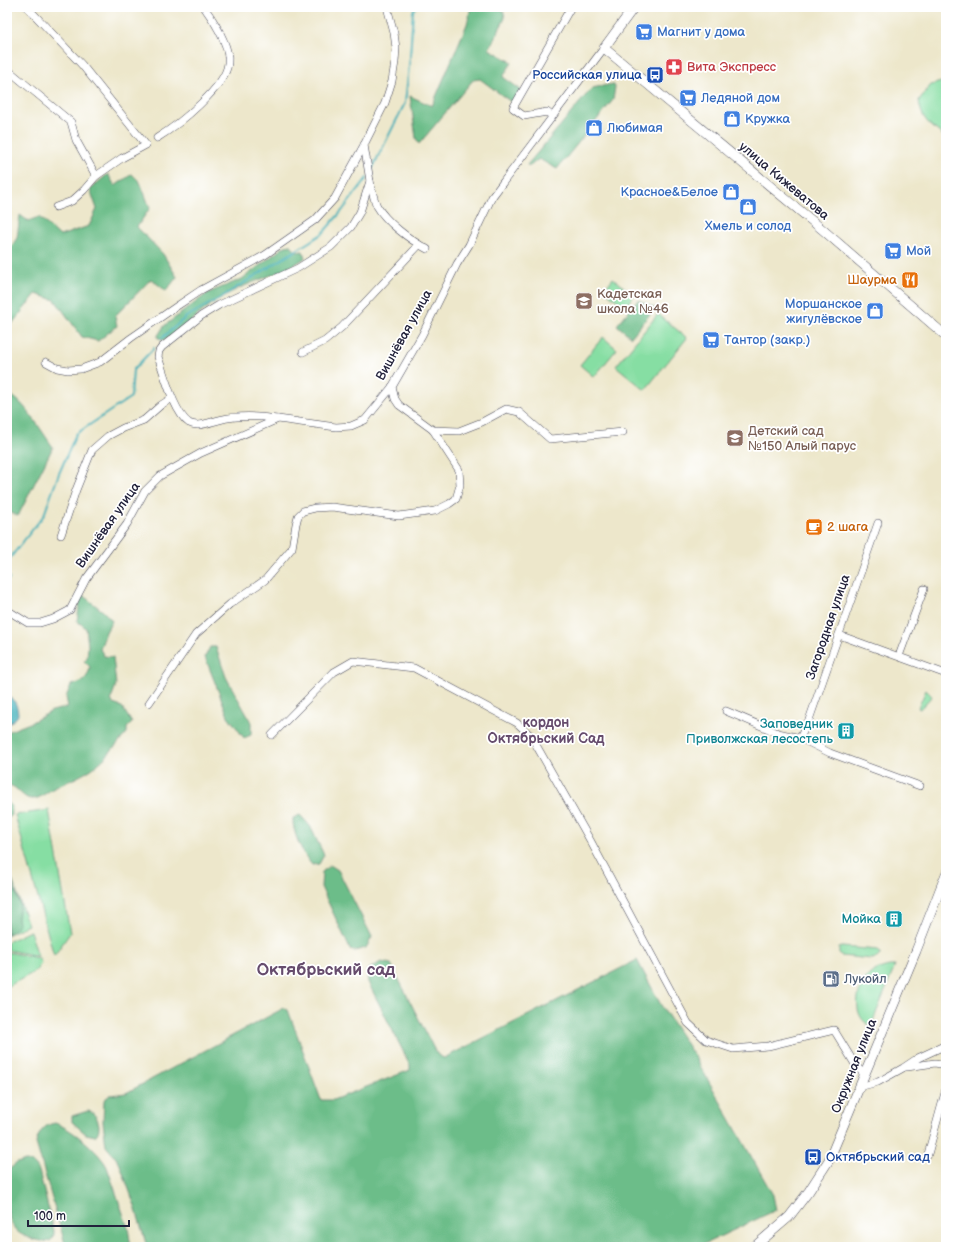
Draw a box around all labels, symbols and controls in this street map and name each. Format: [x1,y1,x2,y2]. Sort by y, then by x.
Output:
supermarket icon: Магнит у дома [634,22,654,42]
place label: Магнит у дома [657,24,746,40]
pharmacy icon: Вита Экспресс [664,57,684,77]
place label: Вита Экспресс [687,59,777,75]
bus stop icon: Российская улица [645,65,665,85]
place label: Российская улица [532,67,642,83]
supermarket icon: Ледяной дом [678,88,698,108]
place label: Ледяной дом [700,90,780,106]
shop icon: Кружка [722,109,742,129]
place label: Кружка [745,111,790,127]
shop icon: Любимая [584,118,604,138]
place label: Любимая [606,120,663,136]
street label: улица Кижеватова [736,139,833,224]
shop icon: Красное&Белое [721,182,741,202]
place label: Красное&Белое [621,184,718,200]
shop icon: Хмель и солод [738,197,758,217]
place label: Хмель и солод [705,218,791,234]
supermarket icon: Мой [883,241,903,261]
place label: Мой [906,243,931,259]
restaurant icon: Шаурма [900,270,920,290]
place label: Шаурма [847,272,897,288]
place label: Кадетская школа №46 [597,286,669,317]
street label: Вишнёвая улица [372,287,436,383]
school or university icon: Кадетская школа №46 [574,291,594,311]
place label: Моршанское жигулёвское [785,296,862,327]
shop icon: Моршанское жигулёвское [865,301,885,321]
supermarket icon: Тантор (закр.) [701,330,721,350]
place label: Тантор (закр.) [724,332,810,348]
place label: Детский сад №150 Алый парус [748,423,857,454]
school or university icon: Детский сад №150 Алый парус [725,428,745,448]
street label: Вишнёвая улица [72,479,144,571]
cafe icon: 2 шага [804,517,824,537]
place label: 2 шага [827,519,869,535]
street label: Загородная улица [802,572,854,682]
district label: кордон Октябрьский Сад [488,714,605,747]
place label: Заповедник Приволжская лесостепь [686,716,834,747]
building icon: Заповедник Приволжская лесостепь [836,721,856,741]
building icon: Мойка [884,909,904,929]
place label: Мойка [842,911,881,927]
district label: Октябрьский сад [257,960,396,980]
fuel station icon: Лукойл [821,969,841,989]
place label: Лукойл [843,971,887,987]
street label: Окружная улица [828,1016,880,1116]
bus stop icon: Октябрьский сад [803,1147,823,1167]
place label: Октябрьский сад [826,1149,930,1165]
scale bar [28,1202,129,1228]
text: 100 m [34,1209,66,1224]

